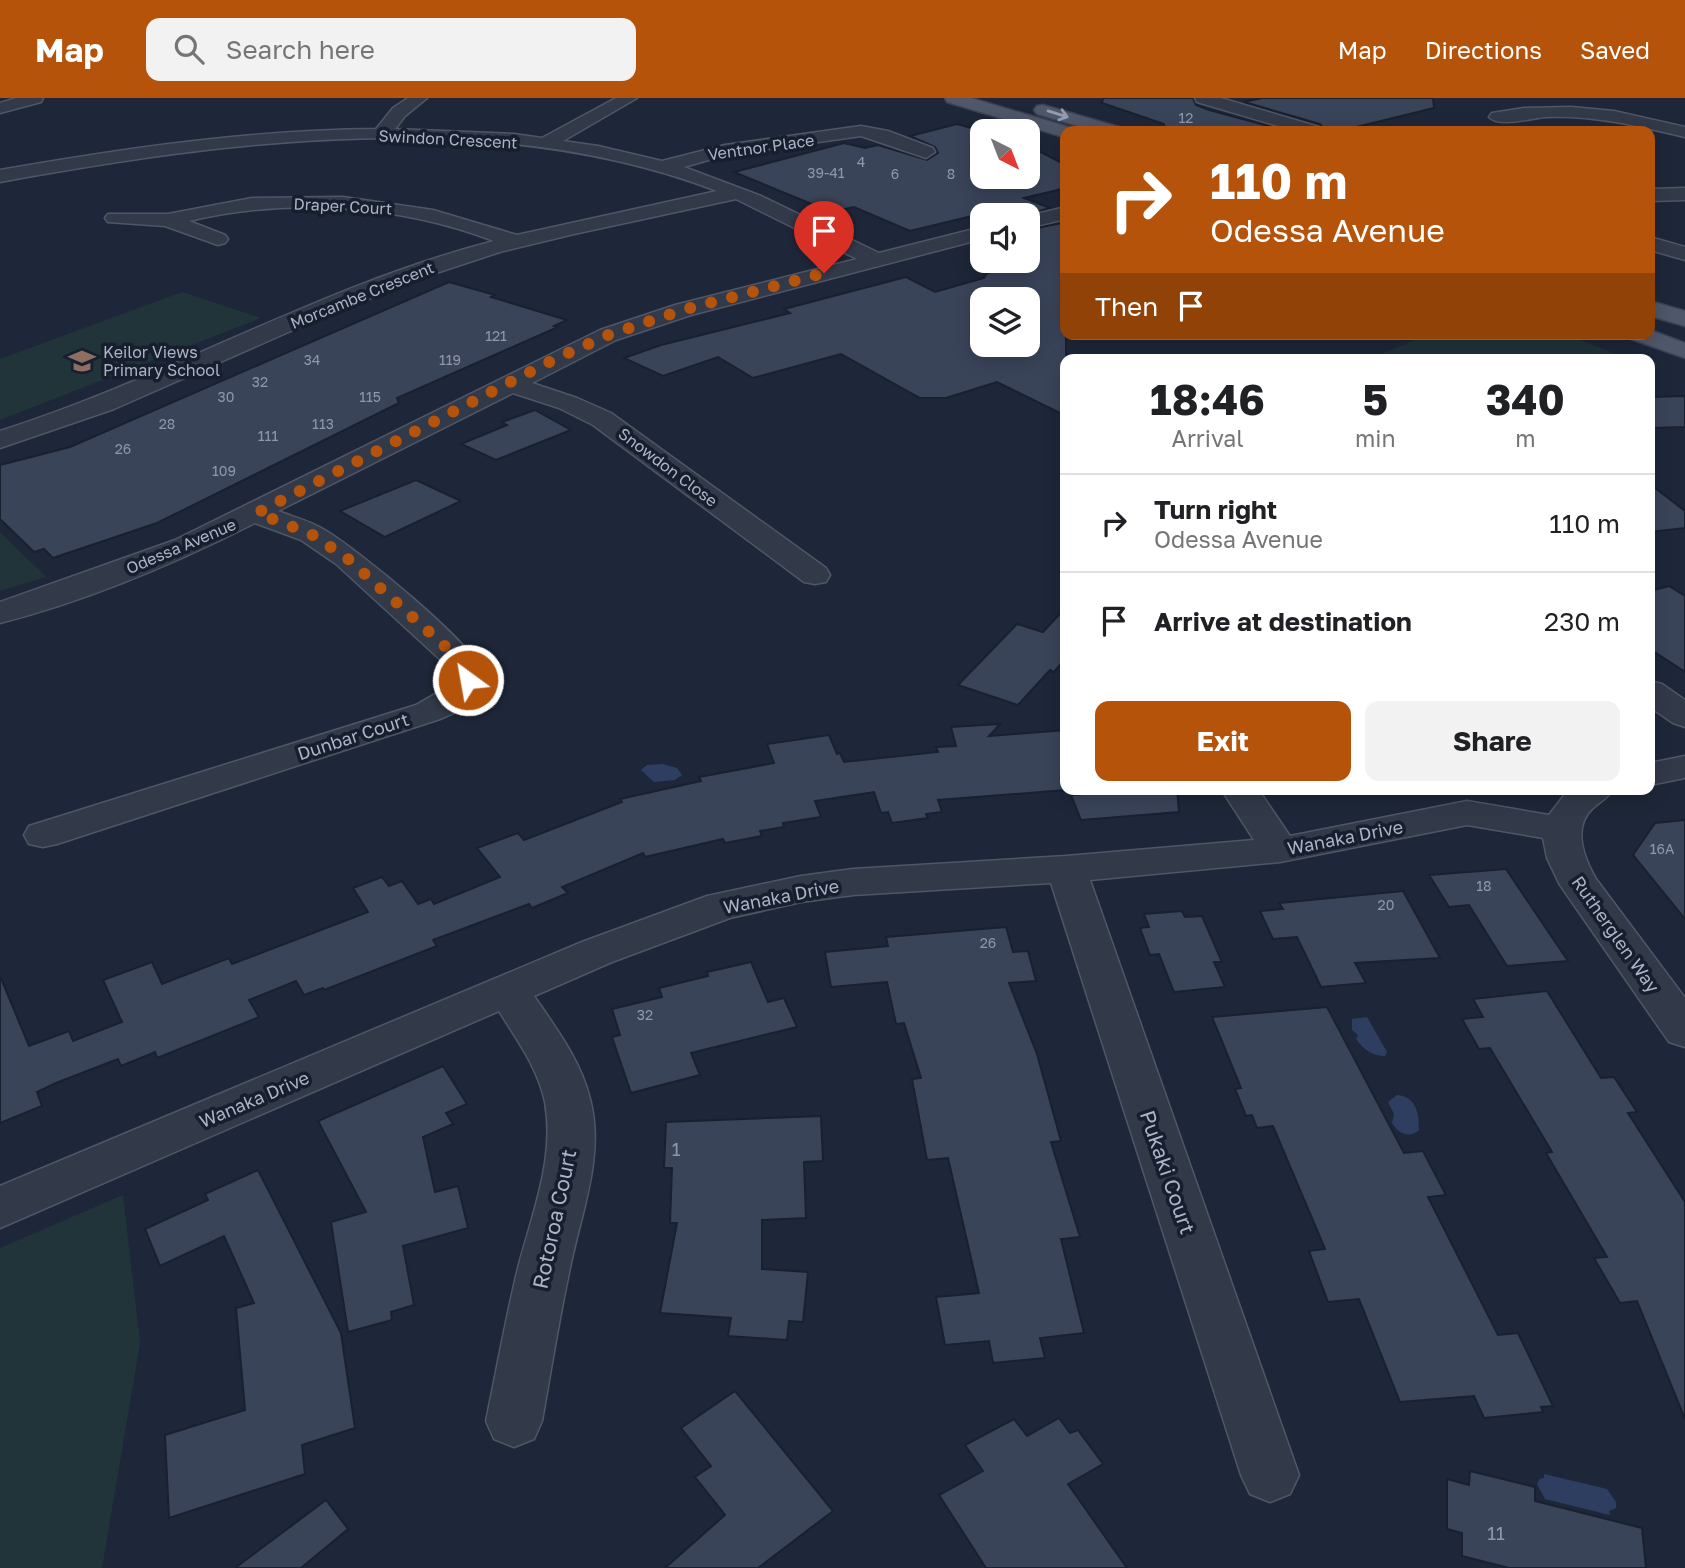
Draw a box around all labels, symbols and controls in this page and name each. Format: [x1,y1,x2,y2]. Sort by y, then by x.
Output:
search box [146,18,636,81]
text: Map [35,30,104,69]
icon: search [170,30,208,68]
text: Search here [226,34,375,65]
text: Map [1338,35,1387,64]
text: Directions [1425,35,1542,64]
text: Saved [1580,35,1650,64]
one-way arrow [1047,109,1069,122]
house number: 12 [1179,109,1193,126]
north arrow [970,119,1040,189]
map controls [970,119,1040,357]
street label: Swindon Crescent [378,125,518,153]
street label: Ventnor Place [706,130,816,164]
text: 110 m [1210,151,1347,210]
house number: 4 [857,153,865,170]
icon: right [1095,154,1186,245]
house number: 39-41 [807,164,845,181]
house number: 6 [891,165,899,182]
house number: 8 [947,165,955,182]
street label: Draper Court [293,193,393,219]
pin [794,201,854,273]
button: sound [970,203,1040,273]
text: Odessa Avenue [1210,211,1445,249]
icon: arrive [805,212,843,250]
street label: Morcambe Crescent [287,257,437,333]
button: layers [970,287,1040,357]
icon: arrive [1172,287,1210,325]
text: Then [1095,291,1158,322]
house number: 121 [485,327,507,344]
place label: Keilor Views Primary School [103,342,220,380]
school or university icon: Keilor Views Primary School [67,346,97,376]
house number: 34 [304,351,320,368]
house number: 119 [439,351,461,368]
house number: 32 [252,373,268,390]
text: 18:46 [1150,374,1265,424]
text: 5 [1363,374,1388,424]
text: 340 [1486,374,1565,424]
house number: 30 [218,388,234,405]
house number: 115 [359,388,381,405]
house number: 28 [159,415,175,432]
house number: 113 [312,415,334,432]
street label: Snowdon Close [615,423,721,511]
text: Arrival [1171,424,1244,452]
text: min [1355,424,1396,452]
text: m [1515,424,1536,452]
house number: 111 [258,427,278,444]
house number: 26 [115,440,131,457]
house number: 109 [212,462,236,479]
text: Turn right [1154,494,1277,525]
icon: right [1095,504,1133,542]
text: 110 m [1549,508,1620,539]
street label: Odessa Avenue [123,514,239,578]
text: Odessa Avenue [1154,525,1323,553]
icon: arrive [1095,602,1133,640]
text: Arrive at destination [1154,606,1412,637]
text: 230 m [1544,606,1620,637]
position arrow [431,643,505,717]
button: Exit [1095,701,1351,781]
button: Share [1365,701,1620,781]
street label: Dunbar Court [295,708,411,764]
street label: Wanaka Drive [1285,815,1405,859]
house number: 16A [1650,840,1675,857]
street label: Rutherglen Way [1568,871,1664,997]
street label: Wanaka Drive [721,874,841,918]
house number: 18 [1476,877,1492,894]
house number: 20 [1378,896,1394,913]
house number: 26 [980,934,996,951]
house number: 32 [637,1006,653,1023]
street label: Wanaka Drive [196,1066,312,1132]
street label: Pukaki Court [1135,1107,1201,1237]
house number: 1 [672,1138,681,1160]
street label: Rotoroa Court [527,1147,581,1291]
house number: 11 [1487,1522,1505,1544]

